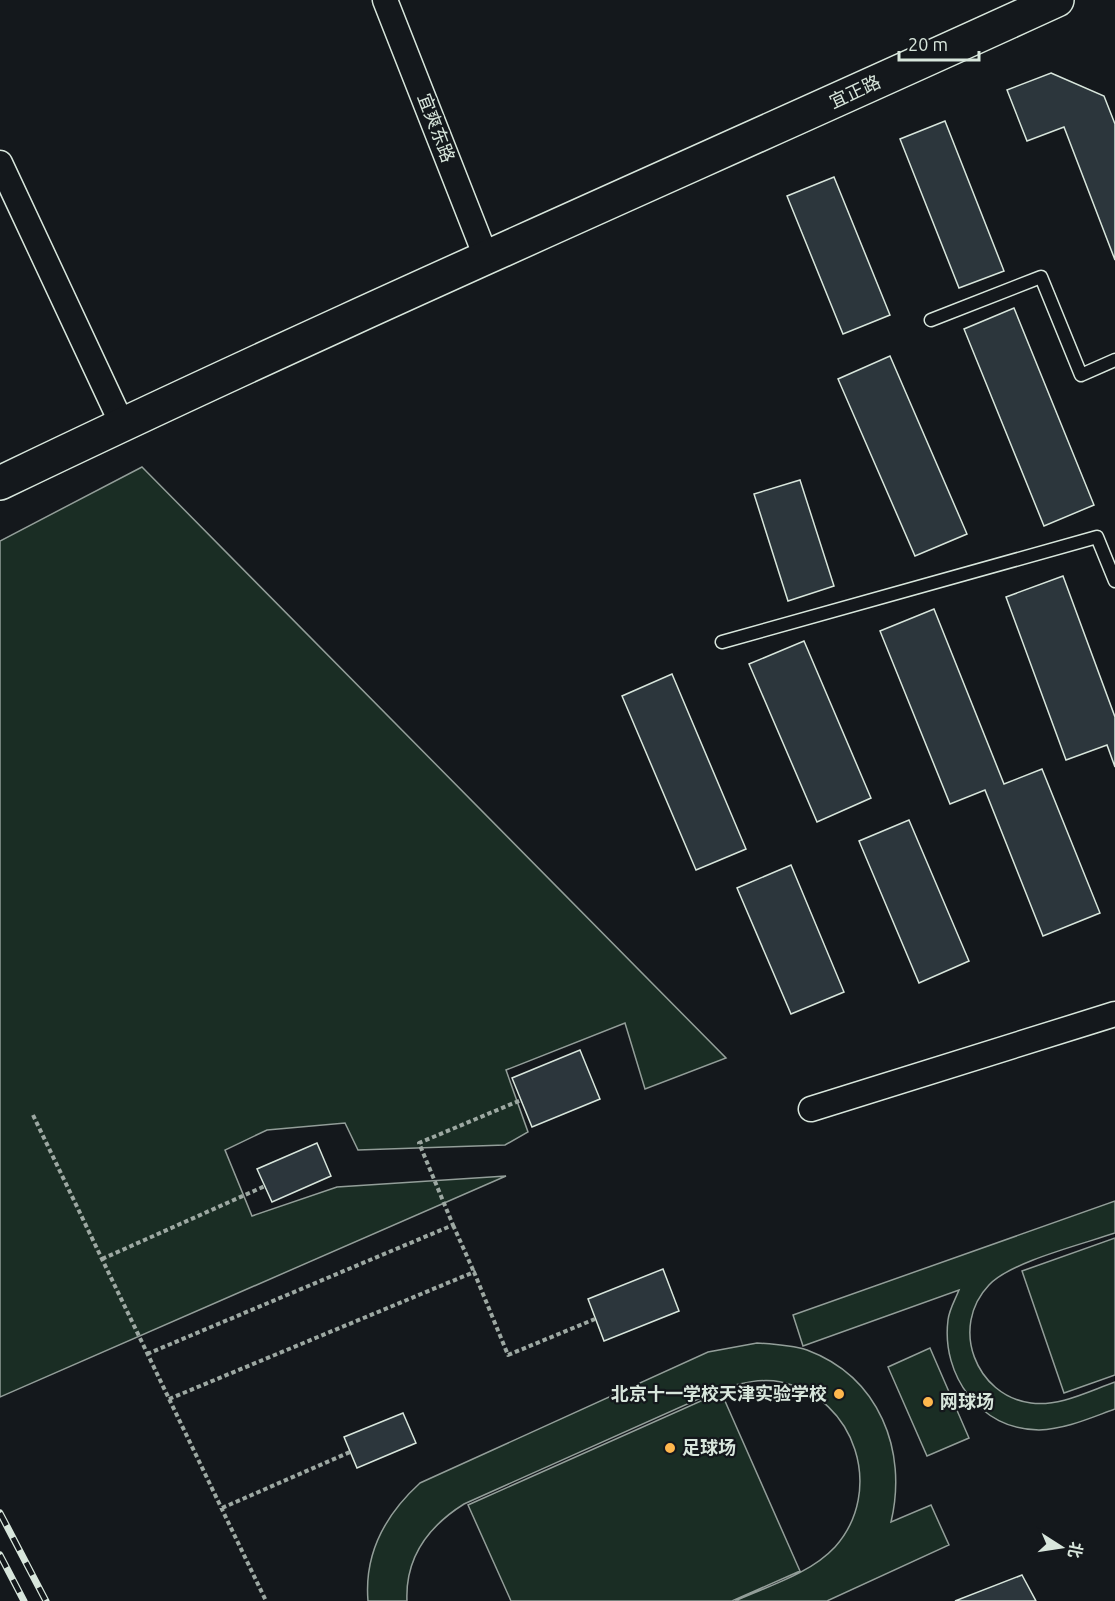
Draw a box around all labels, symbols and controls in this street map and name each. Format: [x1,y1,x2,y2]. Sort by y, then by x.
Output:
scale bar [899,24,978,62]
text: 20 m [908,34,948,54]
street label: 宜正路 [826,71,883,112]
street label: 宜爽东路 [415,90,459,165]
place label: 北京十一学校天津实验学校 [611,1383,827,1403]
marker: 北京十一学校天津实验学校 [832,1387,846,1401]
place label: 网球场 [940,1391,994,1411]
marker: 网球场 [921,1395,935,1409]
place label: 足球场 [682,1437,736,1457]
marker: 足球场 [663,1441,677,1455]
north arrow [1031,1517,1091,1577]
text: 北 [1065,1540,1086,1560]

